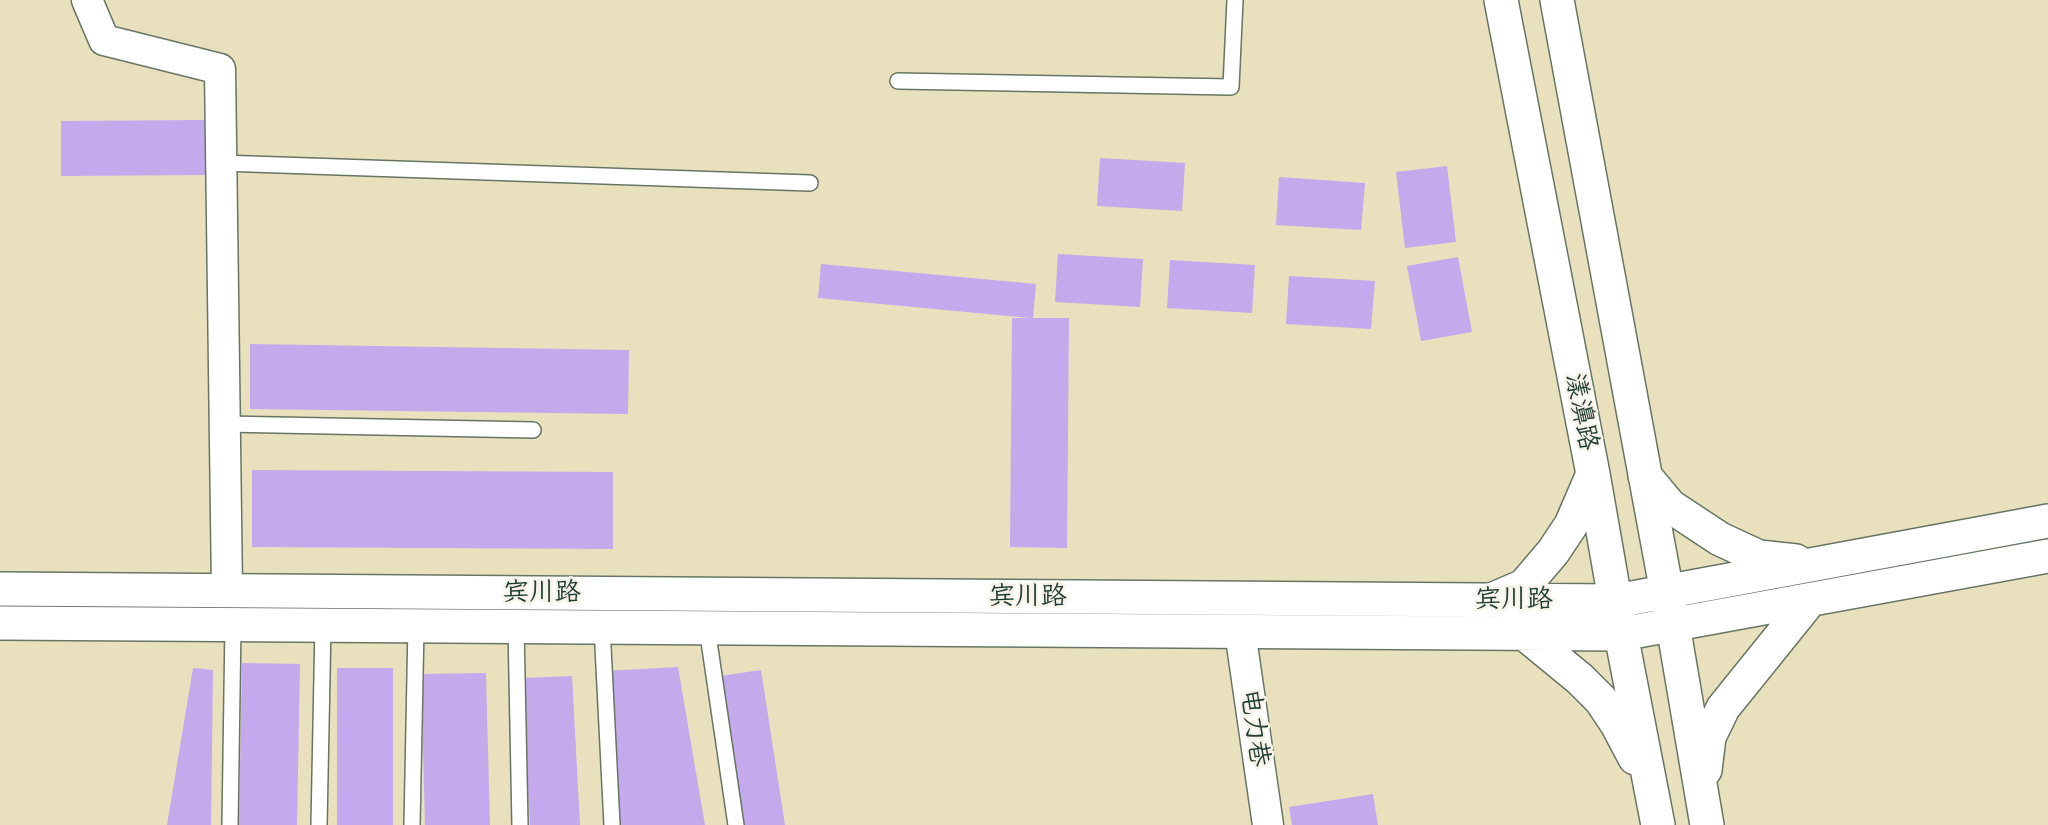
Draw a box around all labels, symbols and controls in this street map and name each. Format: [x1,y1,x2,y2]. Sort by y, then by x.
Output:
street label: 漾濞路 [1558,371,1604,453]
street label: 宾川路 [503,577,581,609]
street label: 宾川路 [989,581,1067,613]
street label: 宾川路 [1475,584,1553,616]
street label: 电力巷 [1233,687,1275,769]

